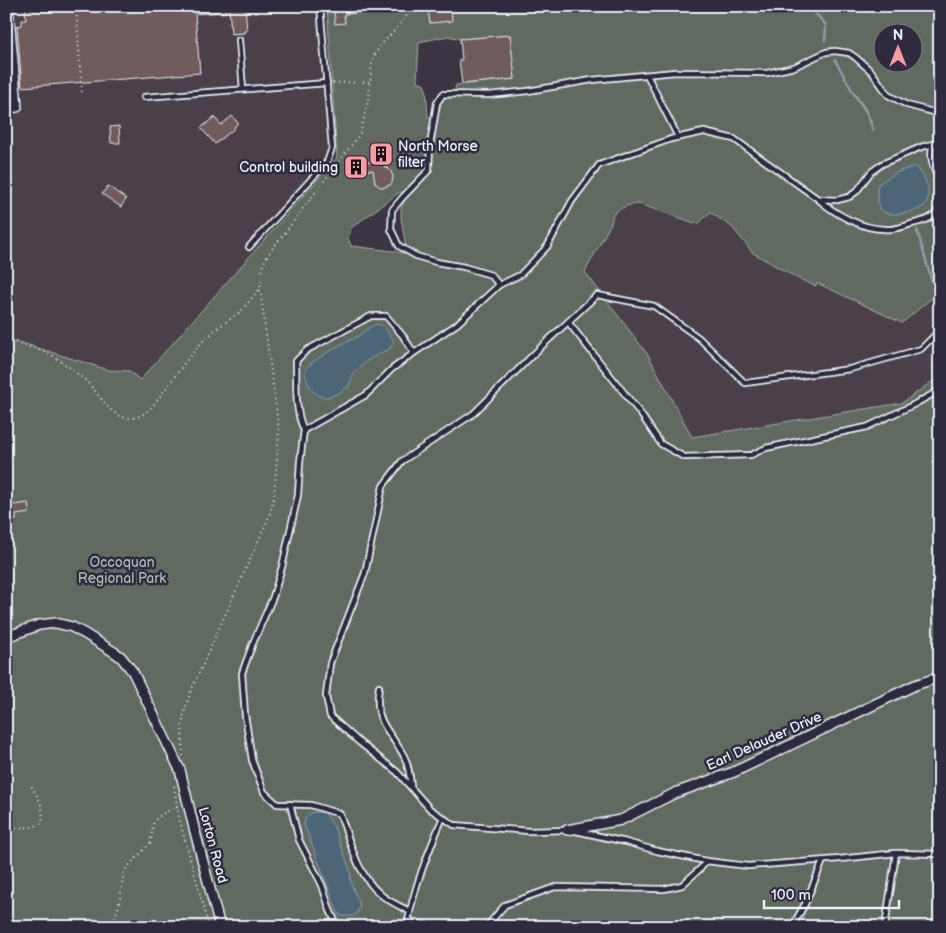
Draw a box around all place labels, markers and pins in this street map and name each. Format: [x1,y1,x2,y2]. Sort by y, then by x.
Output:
place label: North Morse filter [398,138,478,171]
building icon: North Morse filter [368,141,394,167]
building icon: Control building [343,154,369,180]
place label: Control building [239,159,338,176]

